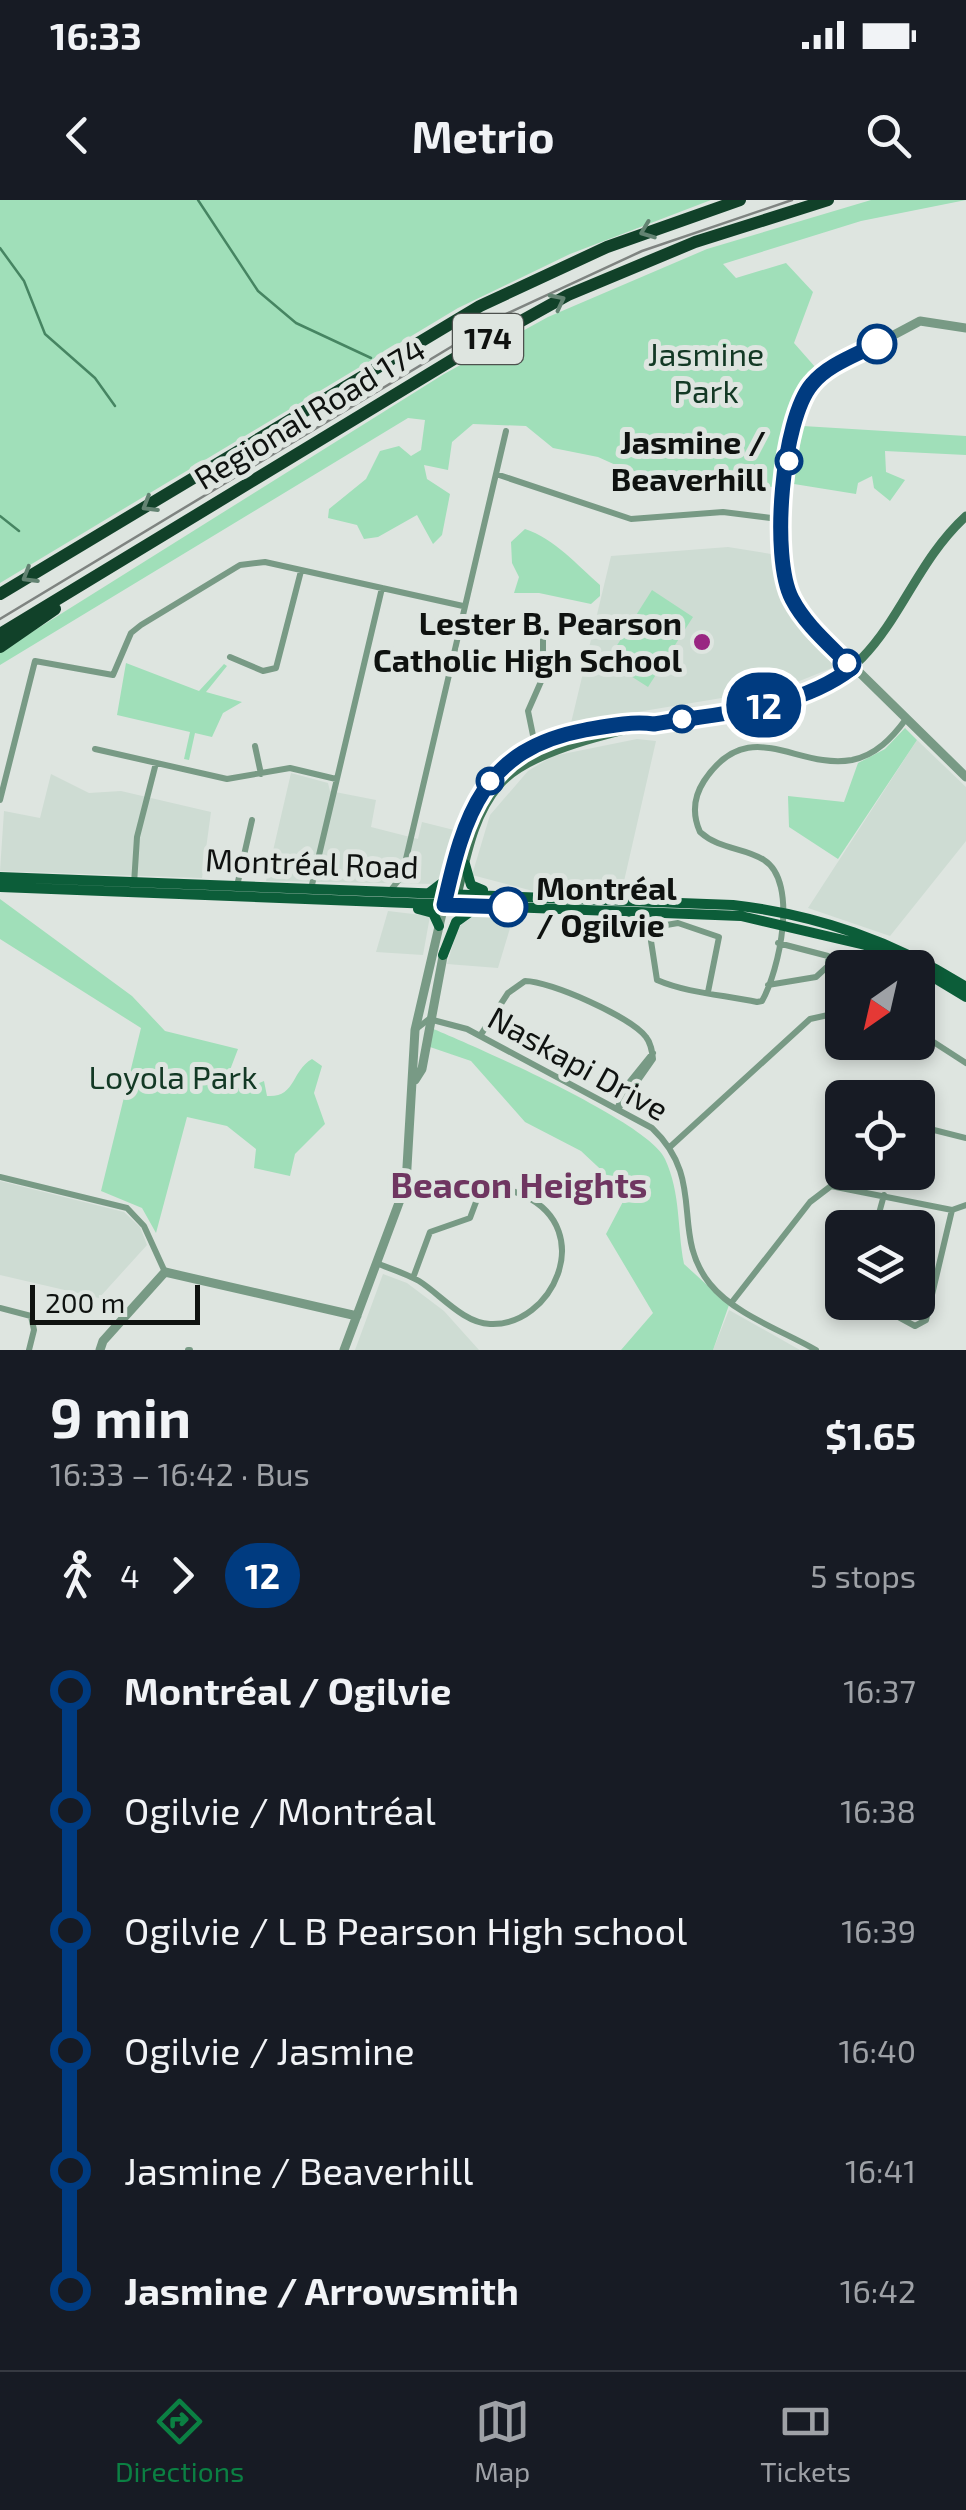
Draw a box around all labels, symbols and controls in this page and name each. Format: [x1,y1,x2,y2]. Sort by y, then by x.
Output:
text: 16:33 [50,12,142,58]
icon: back [50,108,105,163]
text: Metrio [411,108,555,162]
icon: search [861,108,916,163]
one-way arrow [640,219,657,240]
one-way arrow [547,294,565,313]
road number: 174 [453,314,523,364]
unlabelled marker [858,325,896,363]
street label: Regional Road 174 [187,328,431,496]
park label: Jasmine Park [648,334,764,409]
place label: Jasmine / Beaverhill [611,422,767,497]
marker: Jasmine / Beaverhill [776,448,802,474]
one-way arrow [142,493,160,512]
one-way arrow [22,564,40,583]
place label: Lester B. Pearson Catholic High School [373,603,682,678]
marker: Lester B. Pearson Catholic High School [691,631,713,653]
unlabelled marker [834,650,860,676]
line badge: 12 [719,672,809,738]
text: 12 [746,684,782,726]
unlabelled marker [669,706,695,732]
unlabelled marker [477,768,503,794]
street label: Montréal Road [205,839,420,885]
place label: Montréal / Ogilvie [536,868,677,943]
marker: Montréal / Ogilvie [489,888,527,926]
north arrow [825,950,935,1060]
map controls [825,950,935,1320]
street label: Naskapi Drive [482,997,676,1127]
park label: Loyola Park [89,1057,257,1095]
button: locate [825,1080,935,1190]
district label: Beacon Heights [391,1163,647,1205]
button: layers [825,1210,935,1320]
scale bar [30,1280,200,1324]
text: 200 m [45,1285,125,1319]
text: 9 min [50,1383,191,1449]
text: $1.65 [825,1412,916,1458]
text: 16:33 – 16:42 · Bus [50,1454,310,1492]
icon: walk [50,1548,105,1603]
icon: forward [155,1548,210,1603]
text: 12 [245,1554,280,1596]
text: 4 [120,1556,140,1594]
text: 5 stops [810,1556,916,1594]
text: Montréal / Ogilvie [124,1667,451,1713]
text: 16:37 [843,1671,916,1709]
text: Ogilvie / Montréal [124,1787,436,1833]
text: 16:38 [840,1791,916,1829]
text: Ogilvie / L B Pearson High school [124,1907,687,1953]
text: 16:39 [841,1911,916,1949]
text: Ogilvie / Jasmine [124,2027,415,2073]
text: 16:40 [838,2031,916,2069]
text: Jasmine / Beaverhill [124,2147,473,2193]
text: 16:41 [845,2151,916,2189]
text: Jasmine / Arrowsmith [124,2267,519,2313]
text: 16:42 [840,2271,916,2309]
tab: Directions [115,2394,244,2488]
tab: Map [474,2394,530,2488]
tab: Tickets [760,2394,851,2488]

